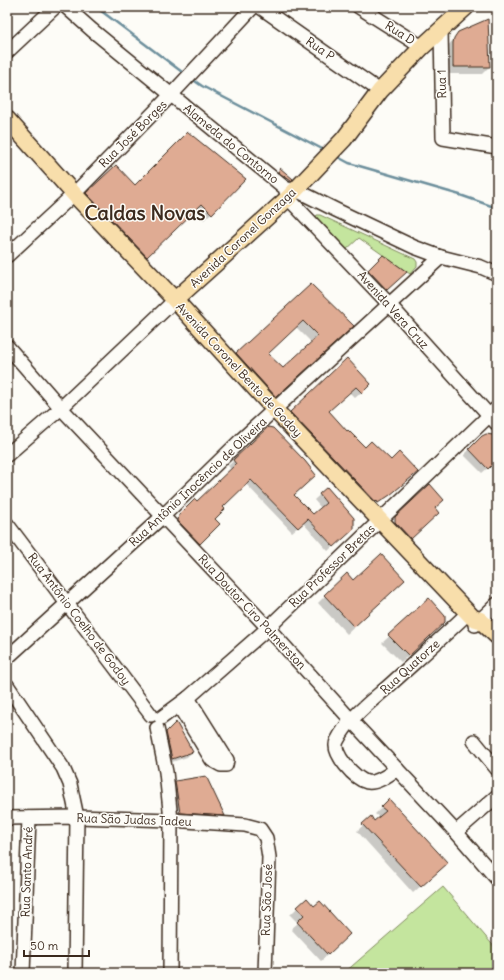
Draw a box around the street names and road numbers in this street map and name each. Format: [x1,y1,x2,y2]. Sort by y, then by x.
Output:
street label: Rua D [382,18,418,48]
street label: Rua P [303,33,337,64]
street label: Rua 1 [434,69,449,99]
street label: Rua José Borges [96,97,170,171]
street label: Alameda do Contorno [181,101,282,187]
street label: Avenida Coronel Gonzaga [186,184,299,291]
street label: Avenida Vera Cruz [354,268,432,352]
street label: Avenida Coronel Bento de Godoy [173,299,306,440]
street label: Rua Antônio Inocêncio de Oliveira [126,414,270,549]
street label: Rua Professor Bretas [286,521,378,611]
street label: Rua Antônio Coelho de Godoy [25,550,134,688]
street label: Rua Doutor Ciro Palmerston [195,551,310,672]
street label: Rua Quatorze [377,636,442,697]
street label: Rua São Judas Tadeu [76,810,192,829]
street label: Rua Santo André [17,826,36,918]
street label: Rua São José [258,864,275,936]

